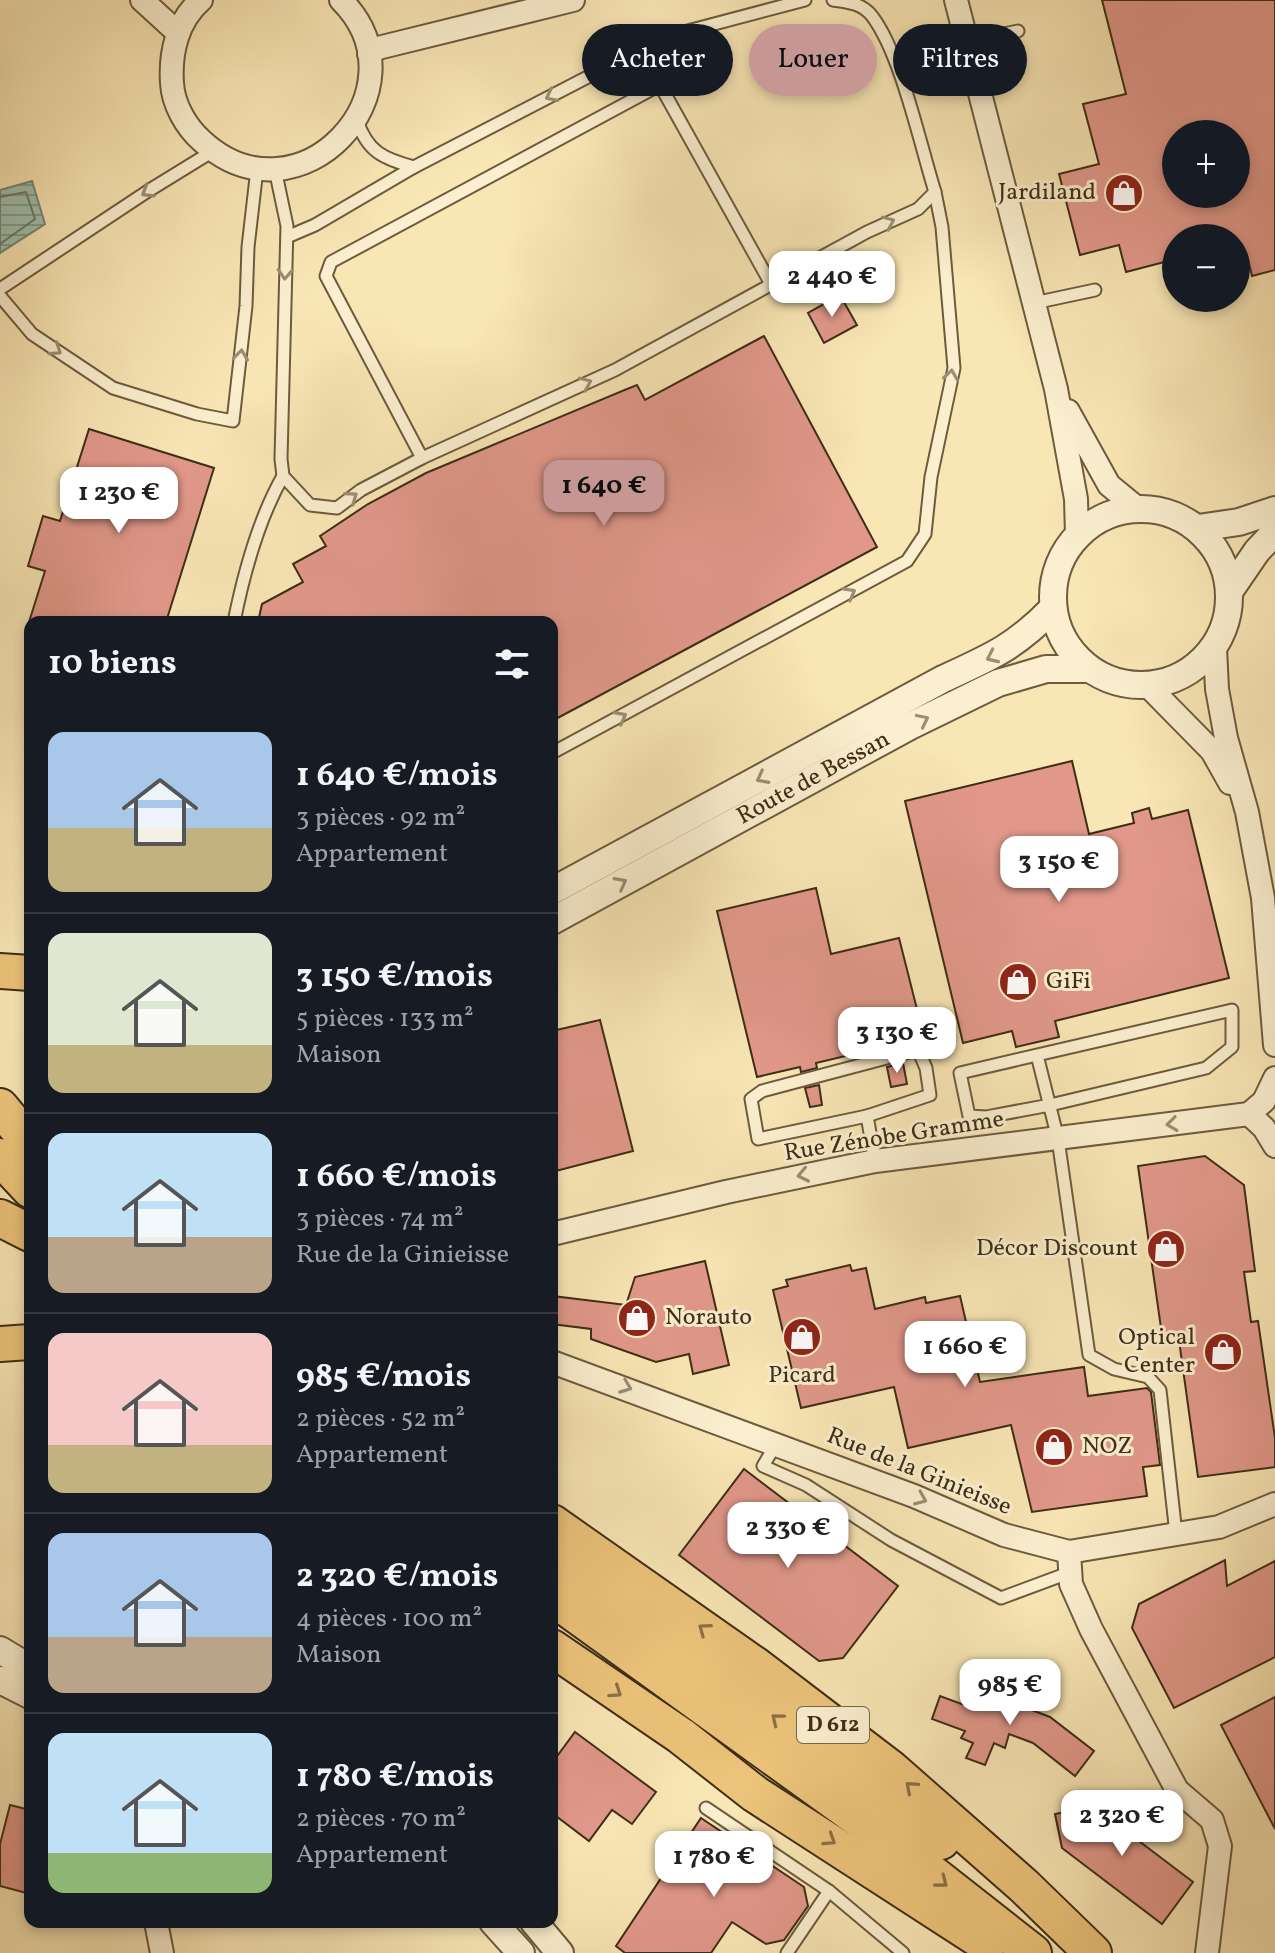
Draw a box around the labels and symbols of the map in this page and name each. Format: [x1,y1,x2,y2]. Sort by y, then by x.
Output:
one-way arrow [544,87,559,102]
shop icon: Jardiland [1103,172,1145,214]
place label: Jardiland [998,176,1096,210]
one-way arrow [141,182,156,198]
one-way arrow [881,215,895,231]
pin: 2 440 € [758,251,906,319]
one-way arrow [277,268,294,281]
one-way arrow [47,340,62,355]
one-way arrow [232,348,249,361]
one-way arrow [942,368,959,381]
one-way arrow [577,377,592,393]
pin: 1 640 € [530,460,678,528]
pin: 1 230 € [45,467,193,535]
one-way arrow [344,492,358,507]
one-way arrow [841,587,855,603]
one-way arrow [985,647,1000,663]
one-way arrow [612,711,627,726]
one-way arrow [915,714,930,730]
street label: Route de Bessan [731,723,896,834]
one-way arrow [755,768,770,783]
pin: 3 150 € [985,836,1133,904]
one-way arrow [612,878,627,893]
shop icon: GiFi [997,961,1039,1003]
place label: GiFi [1046,965,1091,999]
pin: 3 130 € [823,1007,971,1075]
street label: Rue Zénobe Gramme [782,1103,1006,1171]
one-way arrow [1165,1115,1179,1132]
one-way arrow [797,1166,811,1183]
shop icon: Décor Discount [1145,1228,1187,1270]
place label: Décor Discount [976,1232,1138,1266]
shop icon: Norauto [616,1297,658,1339]
place label: Norauto [665,1301,752,1335]
shop icon: Picard [781,1316,823,1358]
pin: 1 660 € [891,1321,1039,1389]
place label: Optical Center [1118,1321,1195,1383]
shop icon: Optical Center [1202,1331,1244,1373]
place label: Picard [768,1359,836,1393]
one-way arrow [618,1377,632,1394]
street label: Rue de la Ginieisse [821,1419,1017,1525]
shop icon: NOZ [1033,1426,1075,1468]
place label: NOZ [1082,1430,1133,1464]
one-way arrow [913,1490,927,1506]
pin: 2 330 € [714,1502,862,1570]
one-way arrow [699,1625,713,1639]
pin: 985 € [954,1659,1066,1727]
one-way arrow [608,1682,622,1697]
road number: D 612 [797,1707,869,1743]
one-way arrow [771,1714,786,1728]
one-way arrow [906,1782,921,1797]
pin: 2 320 € [1048,1790,1196,1858]
one-way arrow [821,1830,835,1845]
pin: 1 780 € [640,1831,788,1899]
one-way arrow [933,1872,948,1886]

